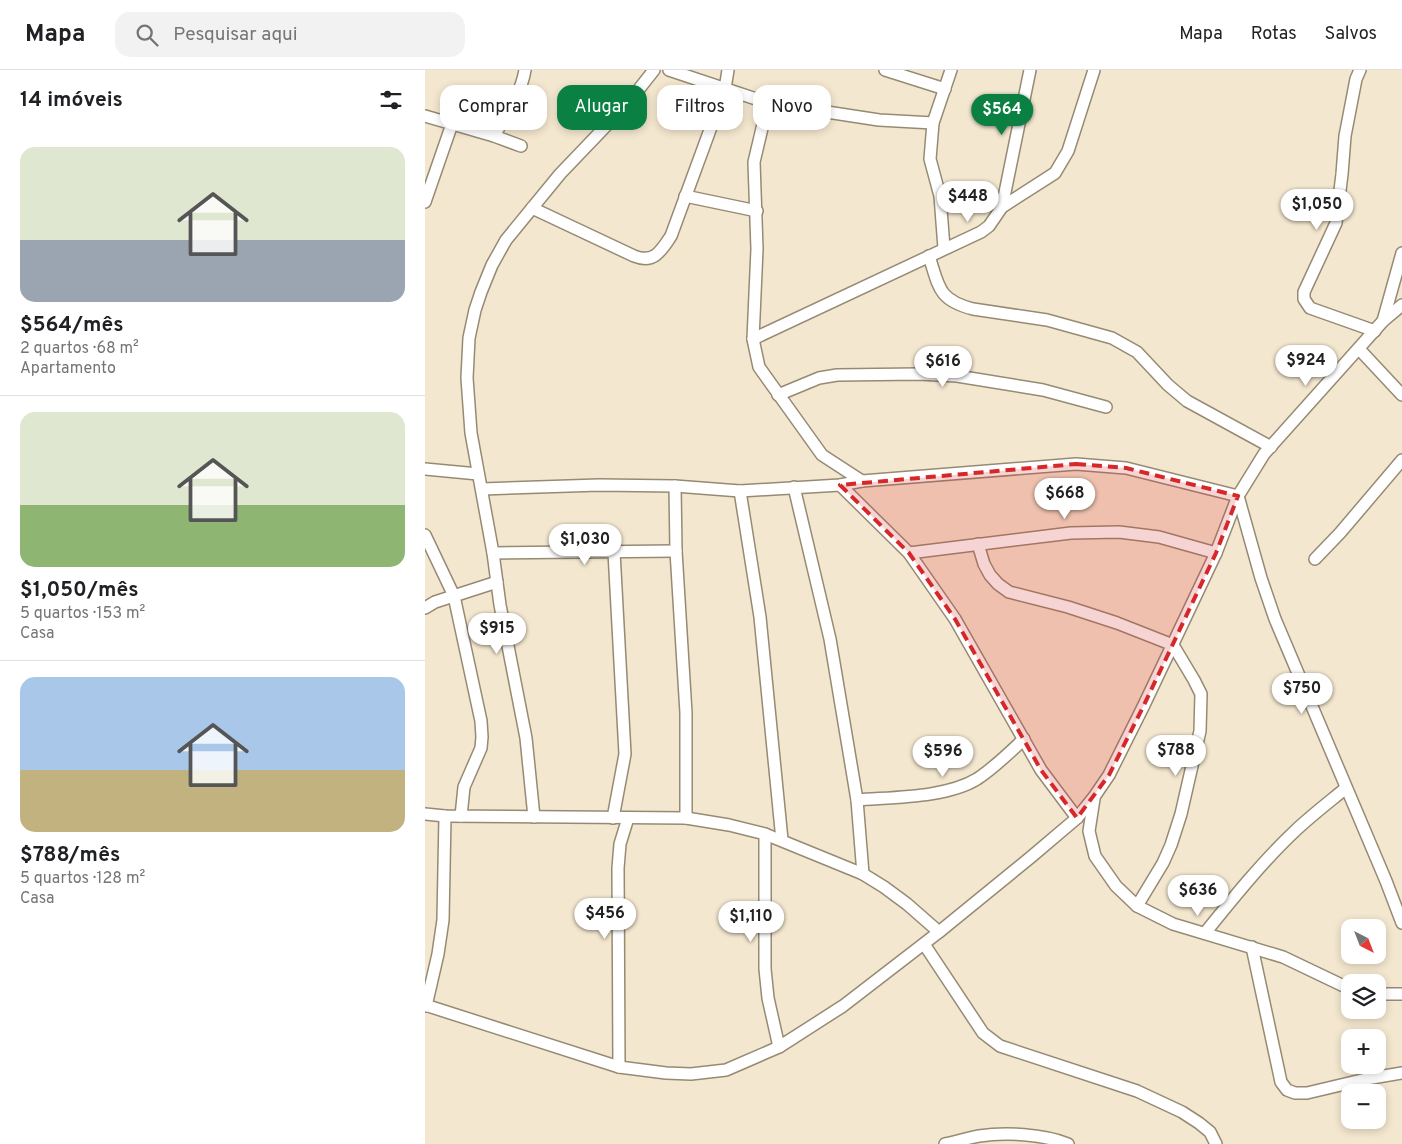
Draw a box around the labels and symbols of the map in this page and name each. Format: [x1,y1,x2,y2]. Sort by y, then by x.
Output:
pin: $564 [972,93,1032,136]
pin: $448 [938,180,998,223]
pin: $1,050 [1276,189,1358,231]
pin: $924 [1276,344,1336,387]
pin: $616 [913,346,973,388]
pin: $668 [1035,478,1095,520]
pin: $1,030 [544,524,626,566]
pin: $915 [467,612,527,655]
pin: $750 [1272,672,1332,715]
pin: $788 [1146,734,1206,777]
pin: $596 [913,736,973,778]
pin: $636 [1168,874,1228,917]
pin: $456 [575,898,635,940]
pin: $1,110 [710,900,792,943]
north arrow [1341,919,1386,964]

